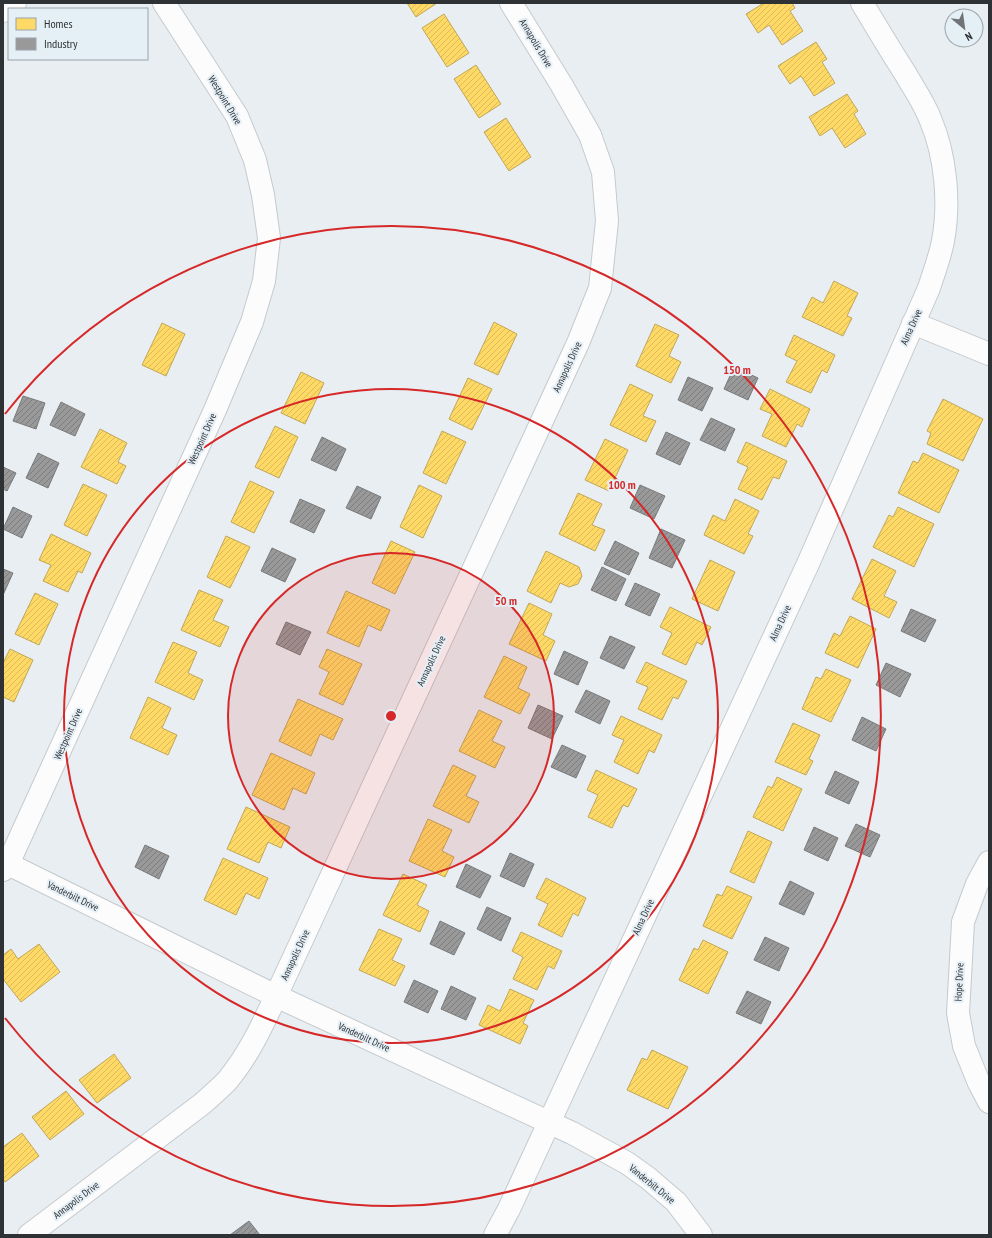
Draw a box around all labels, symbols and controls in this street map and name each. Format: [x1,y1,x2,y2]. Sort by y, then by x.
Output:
legend [8,8,148,60]
north arrow [944,8,984,48]
text: Homes [44,16,72,31]
street label: Annapolis Drive [516,16,556,70]
text: N [963,29,975,44]
text: Industry [44,36,78,51]
street label: Westpoint Drive [205,73,245,127]
street label: Alma Drive [897,307,925,347]
street label: Annapolis Drive [550,340,584,394]
text: 150 m [723,362,751,377]
street label: Westpoint Drive [185,411,219,467]
text: 100 m [608,477,636,492]
text: 50 m [495,593,517,608]
street label: Alma Drive [766,603,794,643]
street label: Annapolis Drive [414,634,448,688]
street label: Westpoint Drive [51,706,85,762]
centre of rings [384,709,398,723]
street label: Vanderbilt Drive [44,878,101,914]
street label: Alma Drive [629,897,657,937]
street label: Annapolis Drive [278,928,312,982]
street label: Hope Drive [952,962,966,1002]
street label: Vanderbilt Drive [335,1019,392,1055]
street label: Vanderbilt Drive [625,1161,678,1207]
street label: Annapolis Drive [50,1178,102,1222]

